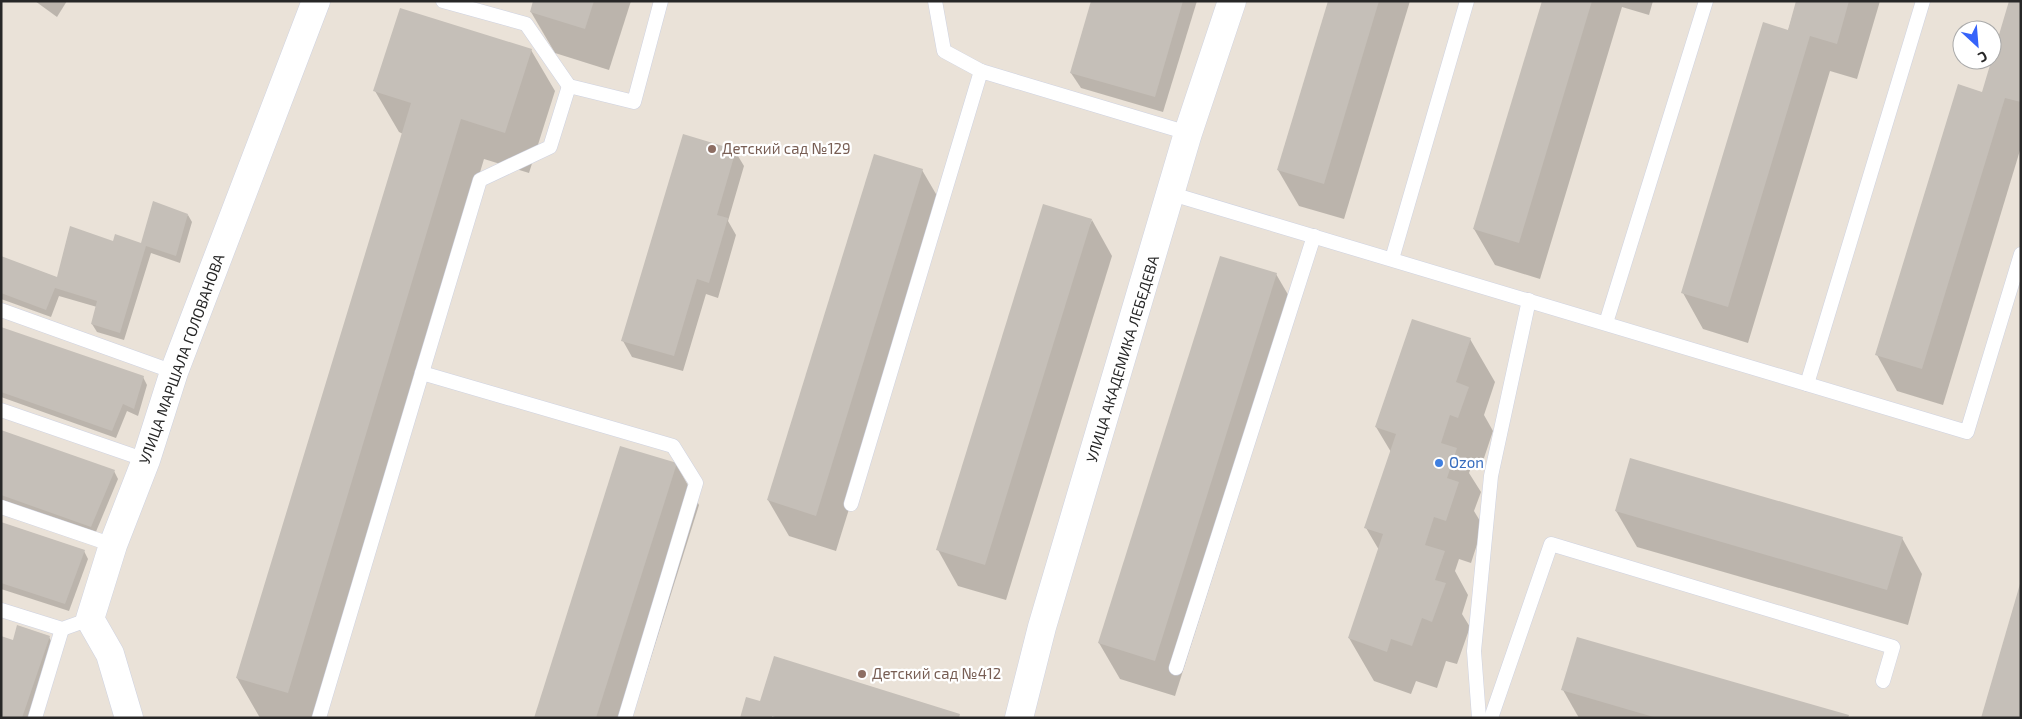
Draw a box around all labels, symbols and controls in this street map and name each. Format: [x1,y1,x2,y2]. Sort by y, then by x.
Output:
north arrow [1952,20,2002,70]
text: С [1975,48,1990,67]
place label: Детский сад №129 [722,139,851,157]
marker: Детский сад №129 [706,143,718,155]
street label: УЛИЦА МАРШАЛА ГОЛОВАНОВА [135,250,228,466]
street label: УЛИЦА АКАДЕМИКА ЛЕБЕДЕВА [1082,252,1162,464]
place label: Ozon [1449,453,1484,471]
marker: Ozon [1433,457,1445,469]
place label: Детский сад №412 [872,664,1001,682]
marker: Детский сад №412 [856,668,868,680]

